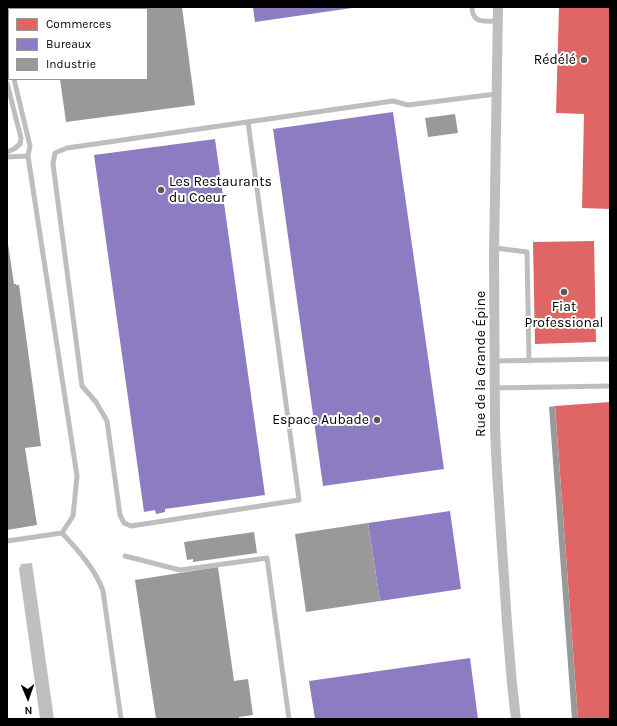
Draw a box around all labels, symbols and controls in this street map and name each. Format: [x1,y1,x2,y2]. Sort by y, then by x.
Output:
legend [8,8,148,80]
text: Commerces [46,17,112,31]
text: Bureaux [46,37,91,51]
place label: Rédélé [534,52,576,68]
marker: Rédélé [579,55,589,65]
text: Industrie [46,57,96,71]
place label: Les Restaurants du Coeur [169,174,272,206]
marker: Les Restaurants du Coeur [156,185,166,195]
marker: Fiat Professional [559,287,569,297]
street label: Rue de la Grande Épine [473,291,489,437]
place label: Fiat Professional [524,299,604,332]
place label: Espace Aubade [272,412,369,428]
marker: Espace Aubade [372,415,382,425]
north arrow [8,678,48,718]
text: N [24,704,33,717]

